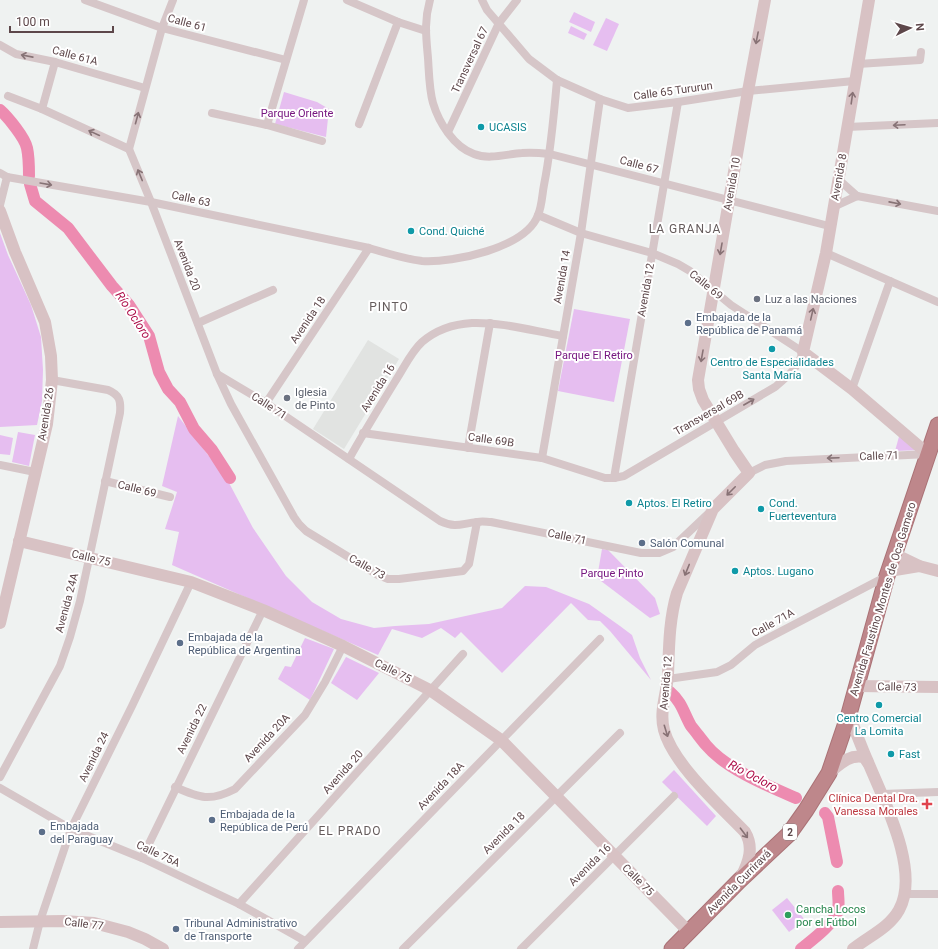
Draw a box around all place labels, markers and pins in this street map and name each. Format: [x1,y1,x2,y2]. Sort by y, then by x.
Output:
place label: UCASIS [489,121,527,134]
marker: UCASIS [476,122,486,132]
place label: Cond. Quiché [419,225,484,238]
marker: Cond. Quiché [406,226,416,236]
place label: Luz a las Naciones [765,293,857,306]
marker: Luz a las Naciones [752,294,762,304]
place label: Embajada de la República de Panamá [696,311,802,337]
marker: Embajada de la República de Panamá [683,318,693,328]
marker: Centro de Especialidades Santa María [767,344,777,354]
place label: Centro de Especialidades Santa María [710,356,834,382]
place label: Iglesia de Pinto [295,386,335,412]
marker: Iglesia de Pinto [282,393,292,403]
place label: Aptos. El Retiro [637,497,712,510]
place label: Cond. Fuerteventura [769,497,837,523]
marker: Aptos. El Retiro [624,498,634,508]
marker: Cond. Fuerteventura [756,504,766,514]
place label: Salón Comunal [650,537,724,550]
marker: Salón Comunal [637,538,647,548]
place label: Aptos. Lugano [743,565,814,578]
marker: Aptos. Lugano [730,566,740,576]
place label: Embajada de la República de Argentina [188,631,301,657]
marker: Embajada de la República de Argentina [175,638,185,648]
marker: Centro Comercial La Lomita [874,700,884,710]
place label: Centro Comercial La Lomita [837,712,921,738]
place label: Fast [899,748,921,761]
marker: Fast [886,749,896,759]
place label: Clínica Dental Dra. Vanessa Morales [828,792,918,818]
marker: Clínica Dental Dra. Vanessa Morales [921,798,933,810]
place label: Embajada de la República de Perú [220,808,308,834]
marker: Embajada de la República de Perú [207,815,217,825]
place label: Embajada del Paraguay [50,820,114,846]
marker: Embajada del Paraguay [37,827,47,837]
place label: Cancha Locos por el Fútbol [796,903,866,929]
marker: Cancha Locos por el Fútbol [783,910,793,920]
place label: Tribunal Administrativo de Transporte [184,917,297,943]
marker: Tribunal Administrativo de Transporte [171,924,181,934]

